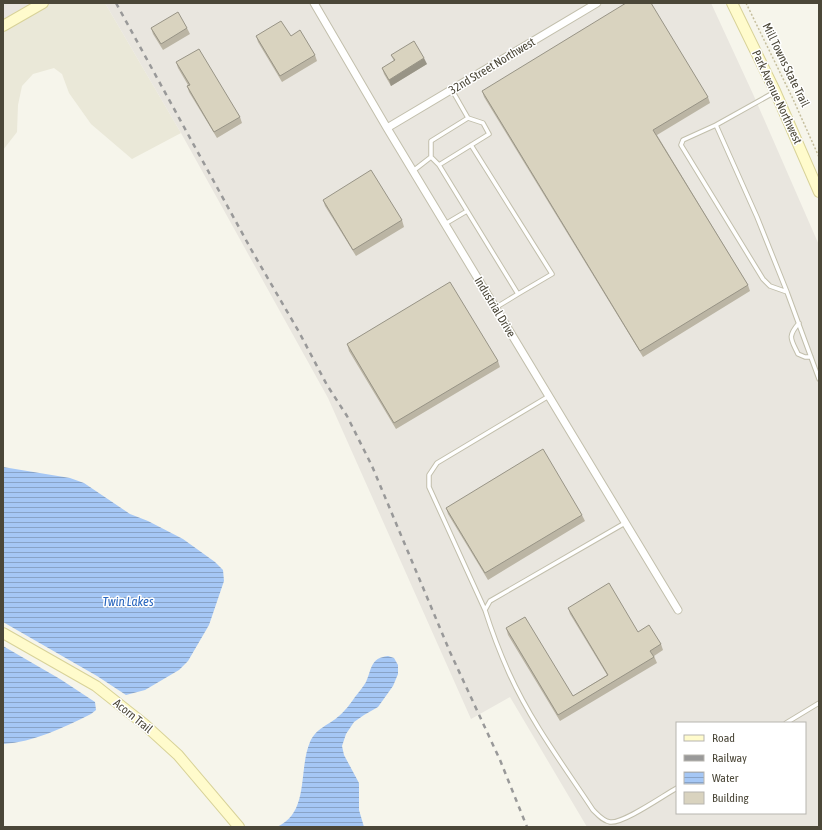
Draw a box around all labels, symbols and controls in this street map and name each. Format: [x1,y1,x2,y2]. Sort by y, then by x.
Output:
street label: Mill Towns State Trail [760,21,813,110]
street label: 32nd Street Northwest [446,34,538,97]
street label: Park Avenue Northwest [749,48,805,147]
street label: Industrial Drive [471,274,519,340]
water label: Twin Lakes [102,594,154,609]
street label: Acorn Trail [111,696,156,737]
legend [676,722,806,814]
text: Road [712,731,735,745]
text: Railway [712,751,747,765]
text: Water [712,771,739,785]
text: Building [712,791,750,805]

